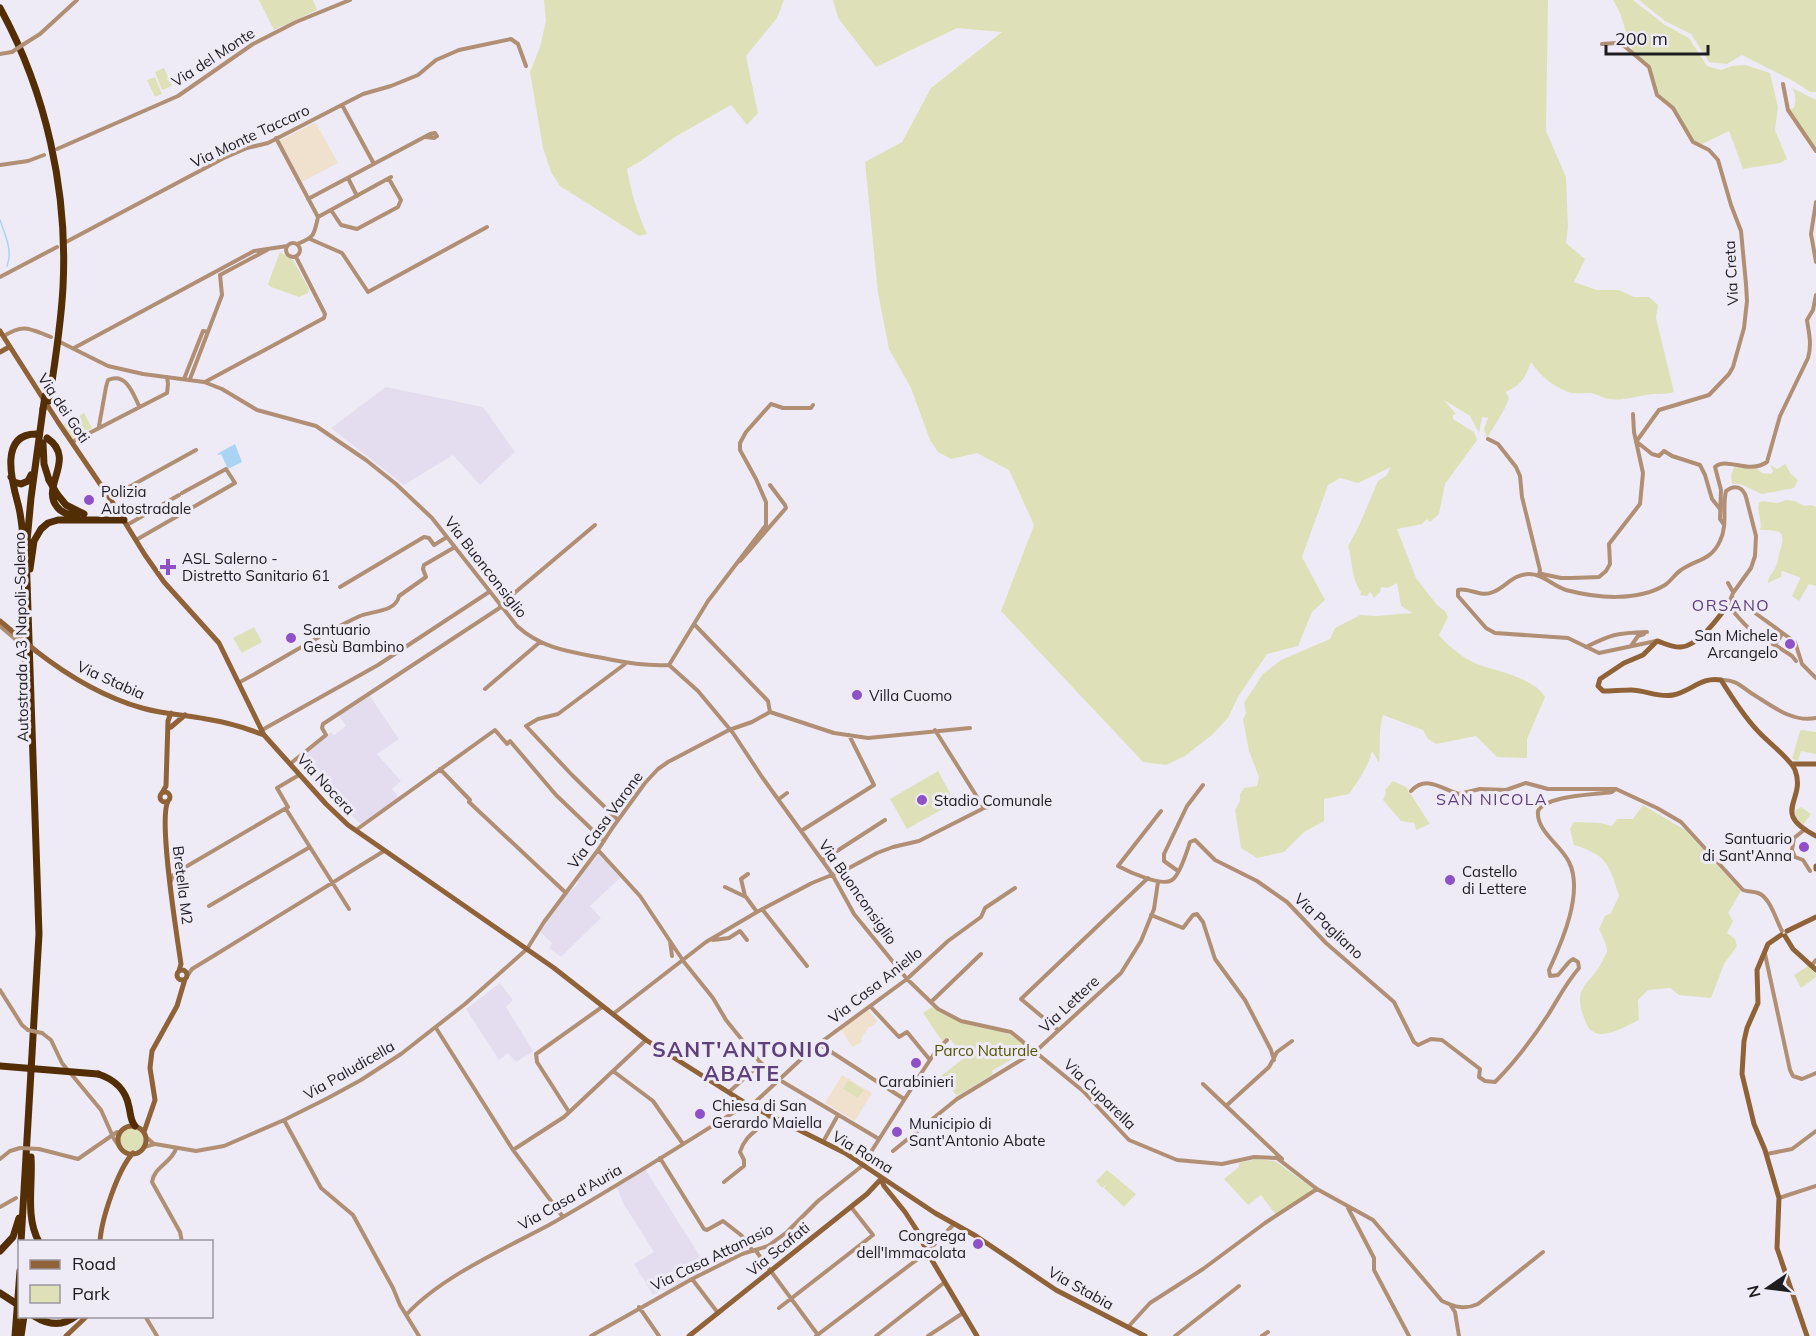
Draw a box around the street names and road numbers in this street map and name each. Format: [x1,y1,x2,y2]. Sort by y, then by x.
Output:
street label: Via del Monte [168,23,258,91]
street label: Via Monte Taccaro [188,100,312,172]
street label: Via Creta [1720,240,1742,306]
street label: Via dei Goti [34,370,94,446]
street label: Via Buonconsiglio [440,512,532,622]
street label: Autostrada A3 Napoli-Salerno [10,532,32,742]
street label: Via Stabia [74,657,148,703]
street label: Via Nocera [293,750,359,818]
street label: Via Casa Varone [563,768,647,872]
street label: Via Buonconsiglio [815,836,901,948]
street label: Bretella M2 [169,845,197,925]
street label: Via Pagliano [1290,889,1368,963]
street label: Via Casa Aniello [824,943,926,1027]
street label: Via Lettere [1035,971,1103,1037]
street label: Via Paludicella [300,1036,398,1104]
street label: Via Cuparella [1060,1055,1140,1133]
street label: Via Roma [829,1126,897,1178]
street label: Via Casa d'Auria [515,1160,625,1234]
street label: Via Scafati [743,1218,813,1280]
street label: Via Casa Attanasio [648,1219,776,1295]
street label: Via Stabia [1045,1262,1117,1314]

